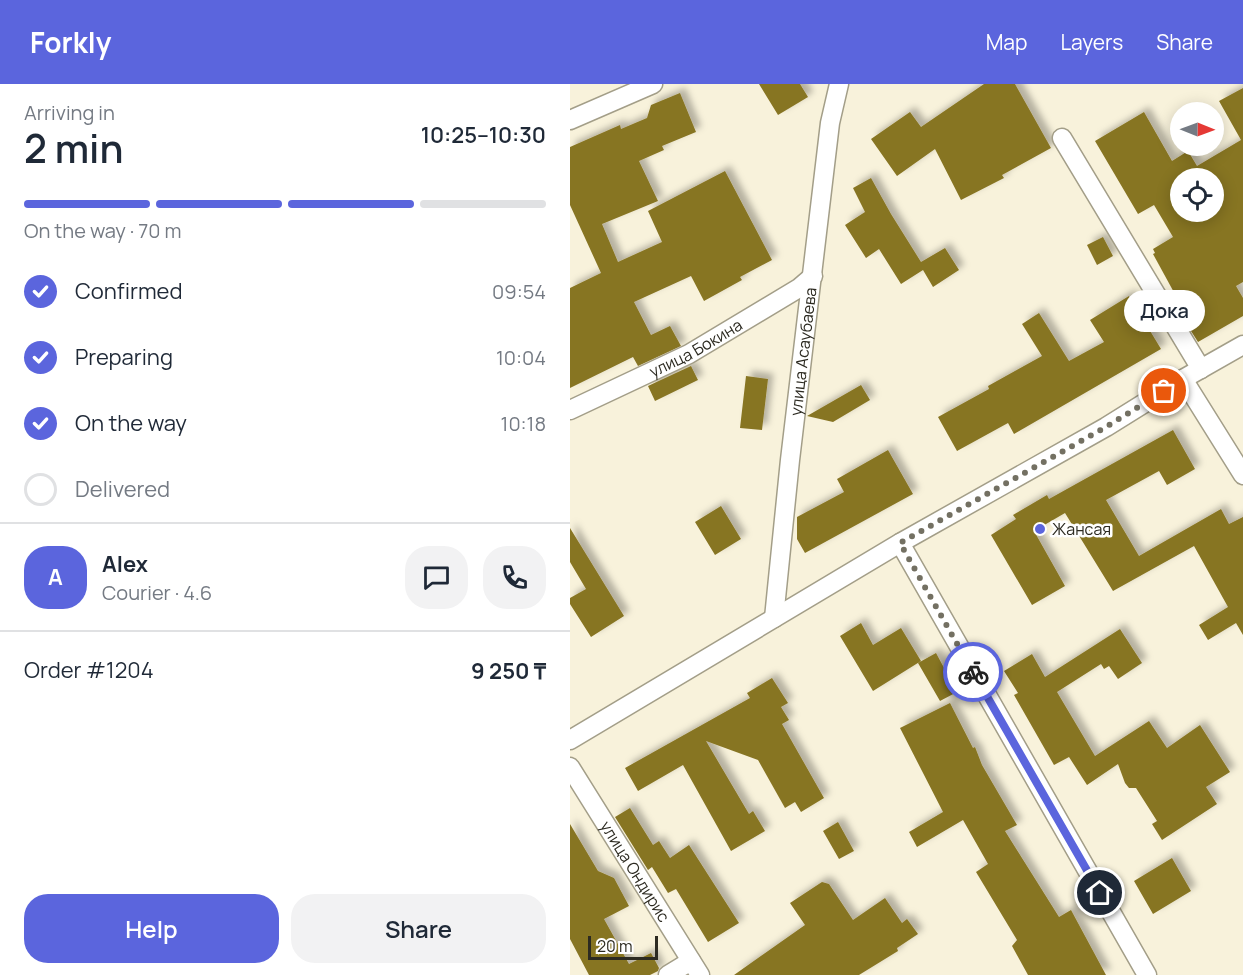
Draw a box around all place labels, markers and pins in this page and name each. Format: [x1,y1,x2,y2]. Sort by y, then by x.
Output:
callout: Дока [1124,289,1204,331]
pin [1138,365,1189,416]
place label: Жансая [1052,518,1111,540]
marker: Жансая [1033,522,1047,536]
pin [1074,867,1125,918]

